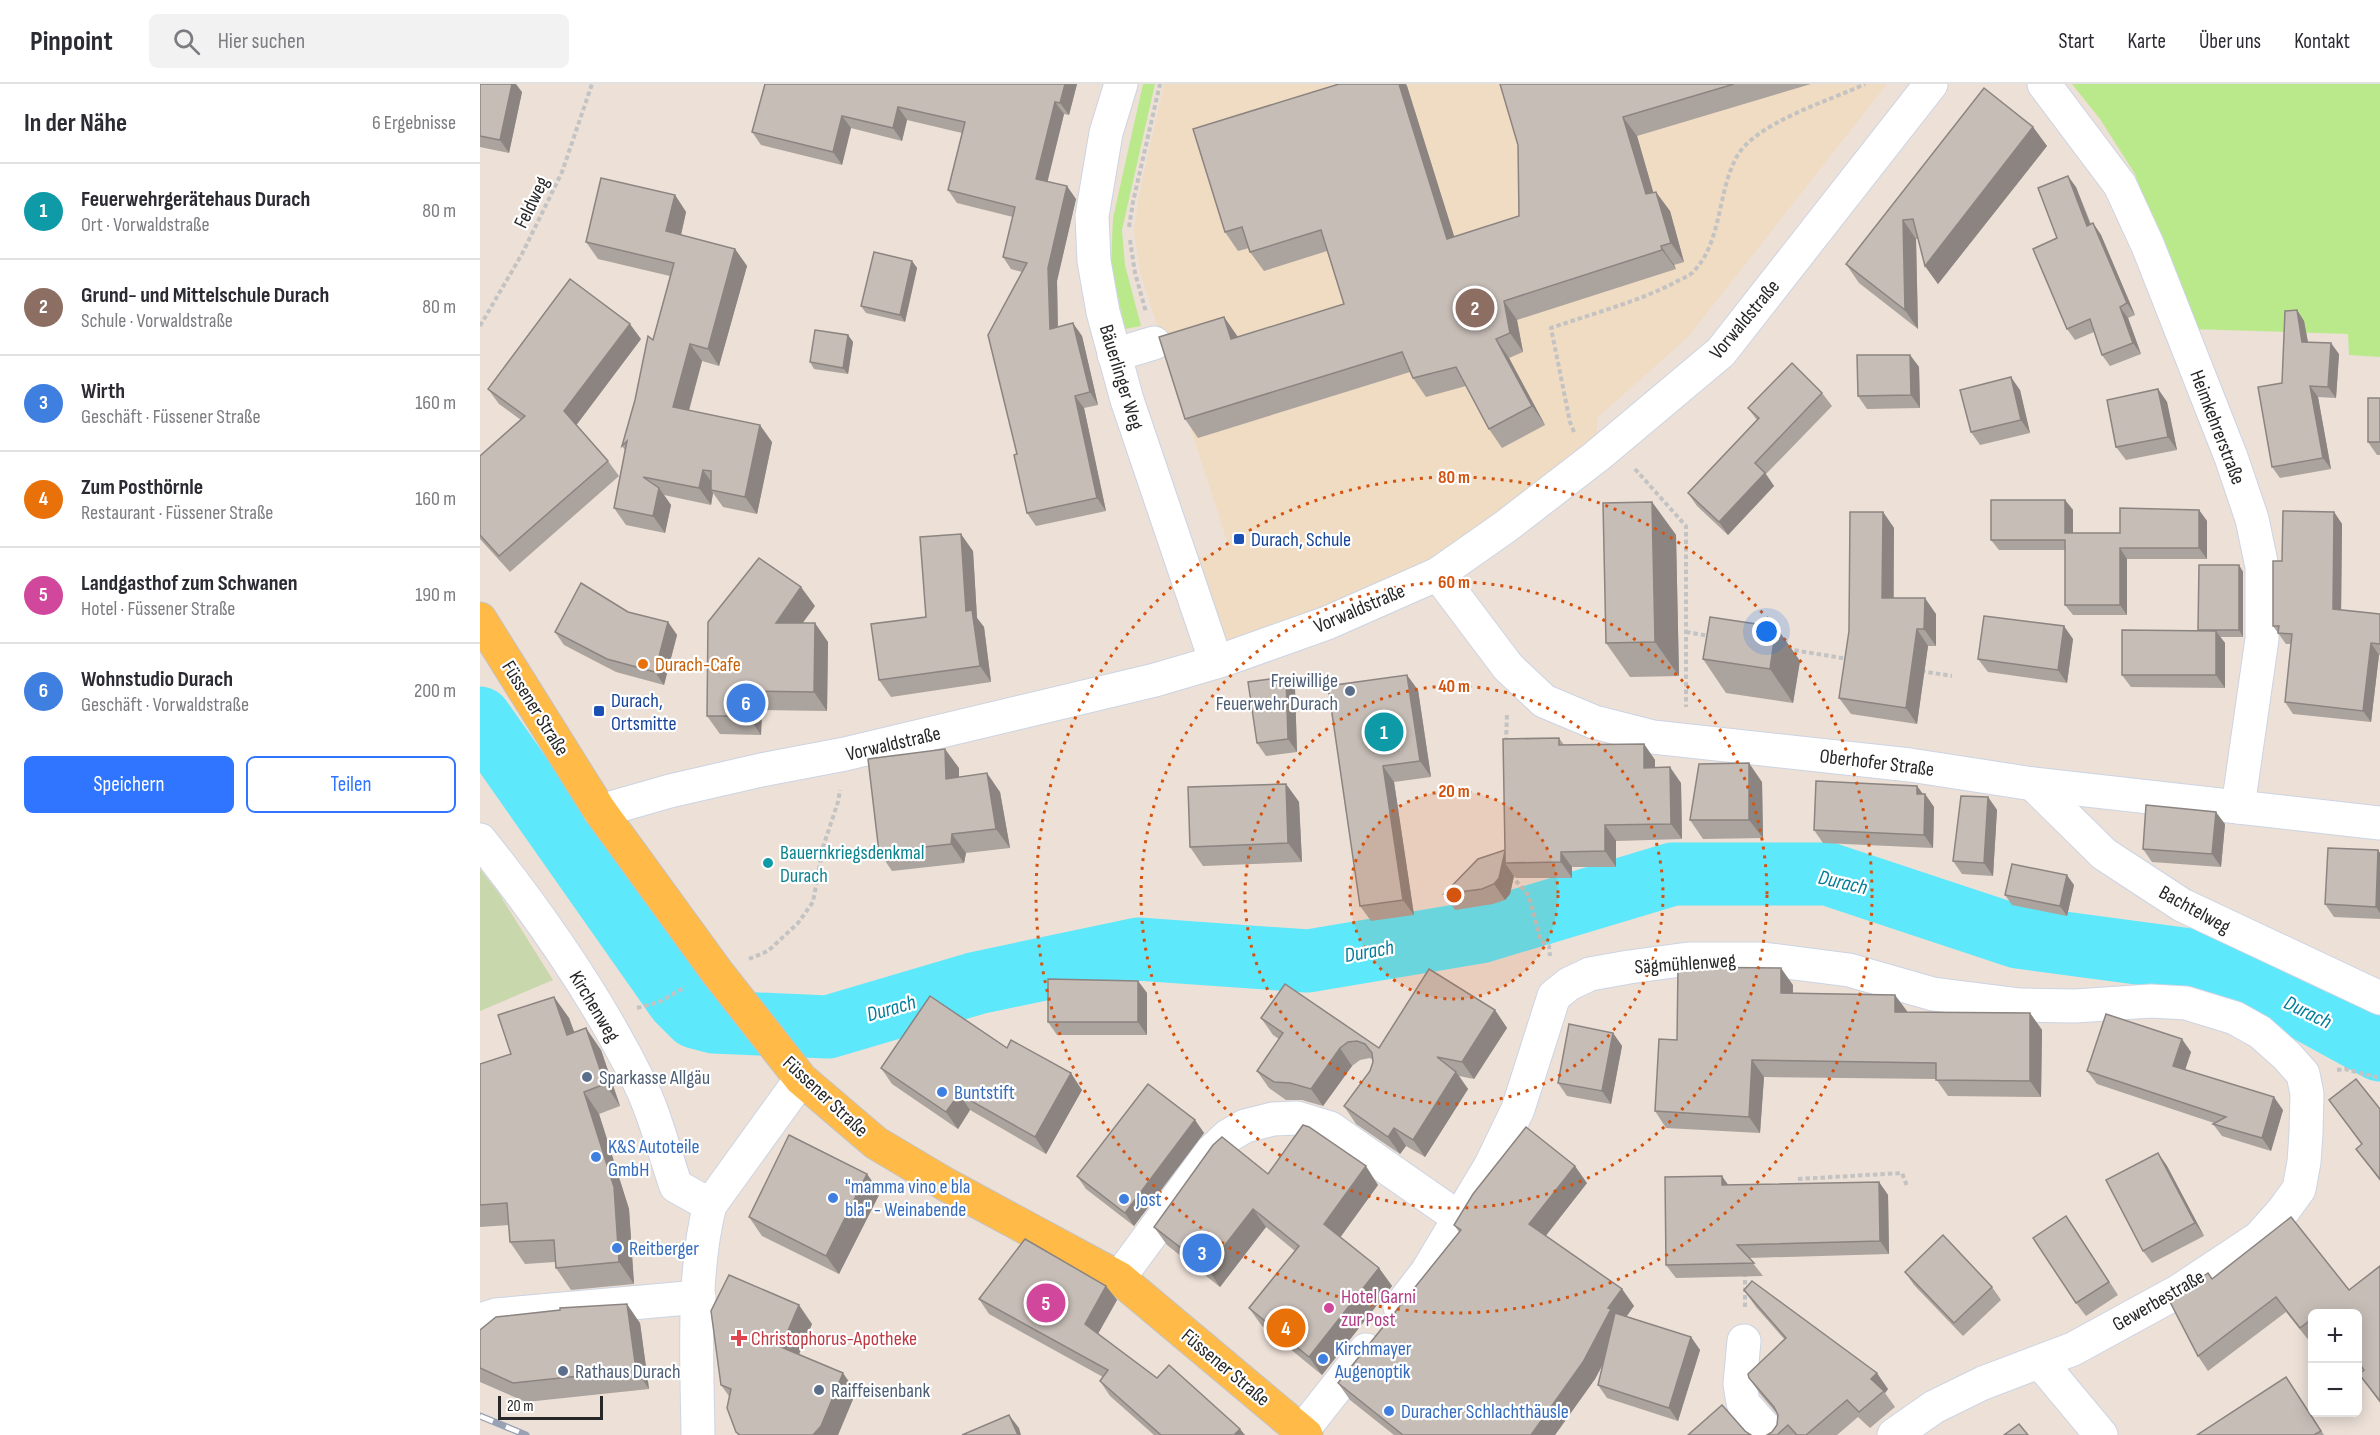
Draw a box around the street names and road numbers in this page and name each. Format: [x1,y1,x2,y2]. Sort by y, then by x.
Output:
street label: Feldweg [509,173,555,232]
street label: Vorwaldstraße [1705,275,1785,364]
street label: Bäuerlinger Weg [1094,322,1148,433]
street label: Heimkehrerstraße [2184,367,2250,488]
street label: Vorwaldstraße [1310,579,1408,639]
street label: Füssener Straße [496,656,574,761]
street label: Vorwaldstraße [844,721,943,766]
street label: Oberhofer Straße [1818,744,1936,782]
street label: Bachtelweg [2154,880,2235,939]
street label: Sägmühlenweg [1634,948,1737,980]
street label: Kirchenweg [564,967,625,1046]
street label: Füssener Straße [778,1051,873,1142]
street label: Gewerbestraße [2108,1265,2209,1337]
street label: Füssener Straße [1176,1324,1274,1412]

